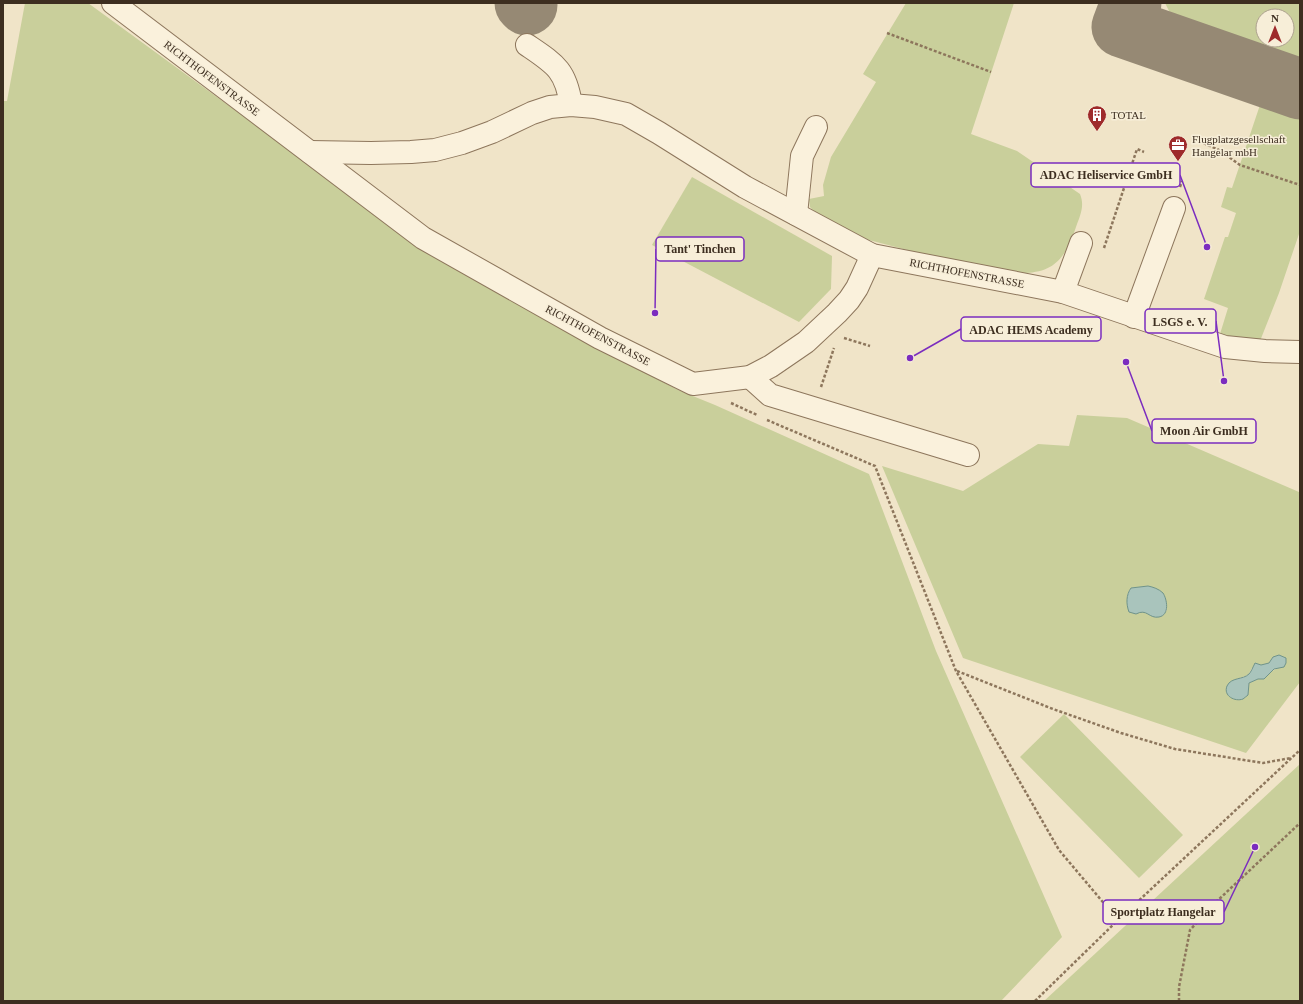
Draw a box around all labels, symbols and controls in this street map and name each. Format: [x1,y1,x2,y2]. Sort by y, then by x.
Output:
north arrow [1255,8,1295,48]
text: N [1271,12,1279,24]
street label: RICHTHOFENSTRASSE [162,38,262,118]
building icon: TOTAL [1086,104,1108,132]
place label: TOTAL [1111,109,1146,121]
place label: Flugplatzgesellschaft Hangelar mbH [1192,133,1285,158]
office icon: Flugplatzgesellschaft Hangelar mbH [1167,134,1189,162]
callout: ADAC Heliservice GmbH [1031,163,1180,187]
text: ADAC Heliservice GmbH [1040,168,1173,182]
callout: Tant' Tinchen [656,237,744,261]
text: Tant' Tinchen [664,242,736,256]
street label: RICHTHOFENSTRASSE [909,256,1026,290]
street label: RICHTHOFENSTRASSE [544,302,653,368]
callout: LSGS e. V. [1145,309,1216,333]
text: LSGS e. V. [1153,315,1207,329]
callout: ADAC HEMS Academy [961,317,1101,341]
text: ADAC HEMS Academy [969,323,1093,337]
callout: Moon Air GmbH [1152,419,1256,443]
text: Moon Air GmbH [1160,424,1249,438]
callout: Sportplatz Hangelar [1103,900,1224,924]
text: Sportplatz Hangelar [1111,905,1216,919]

